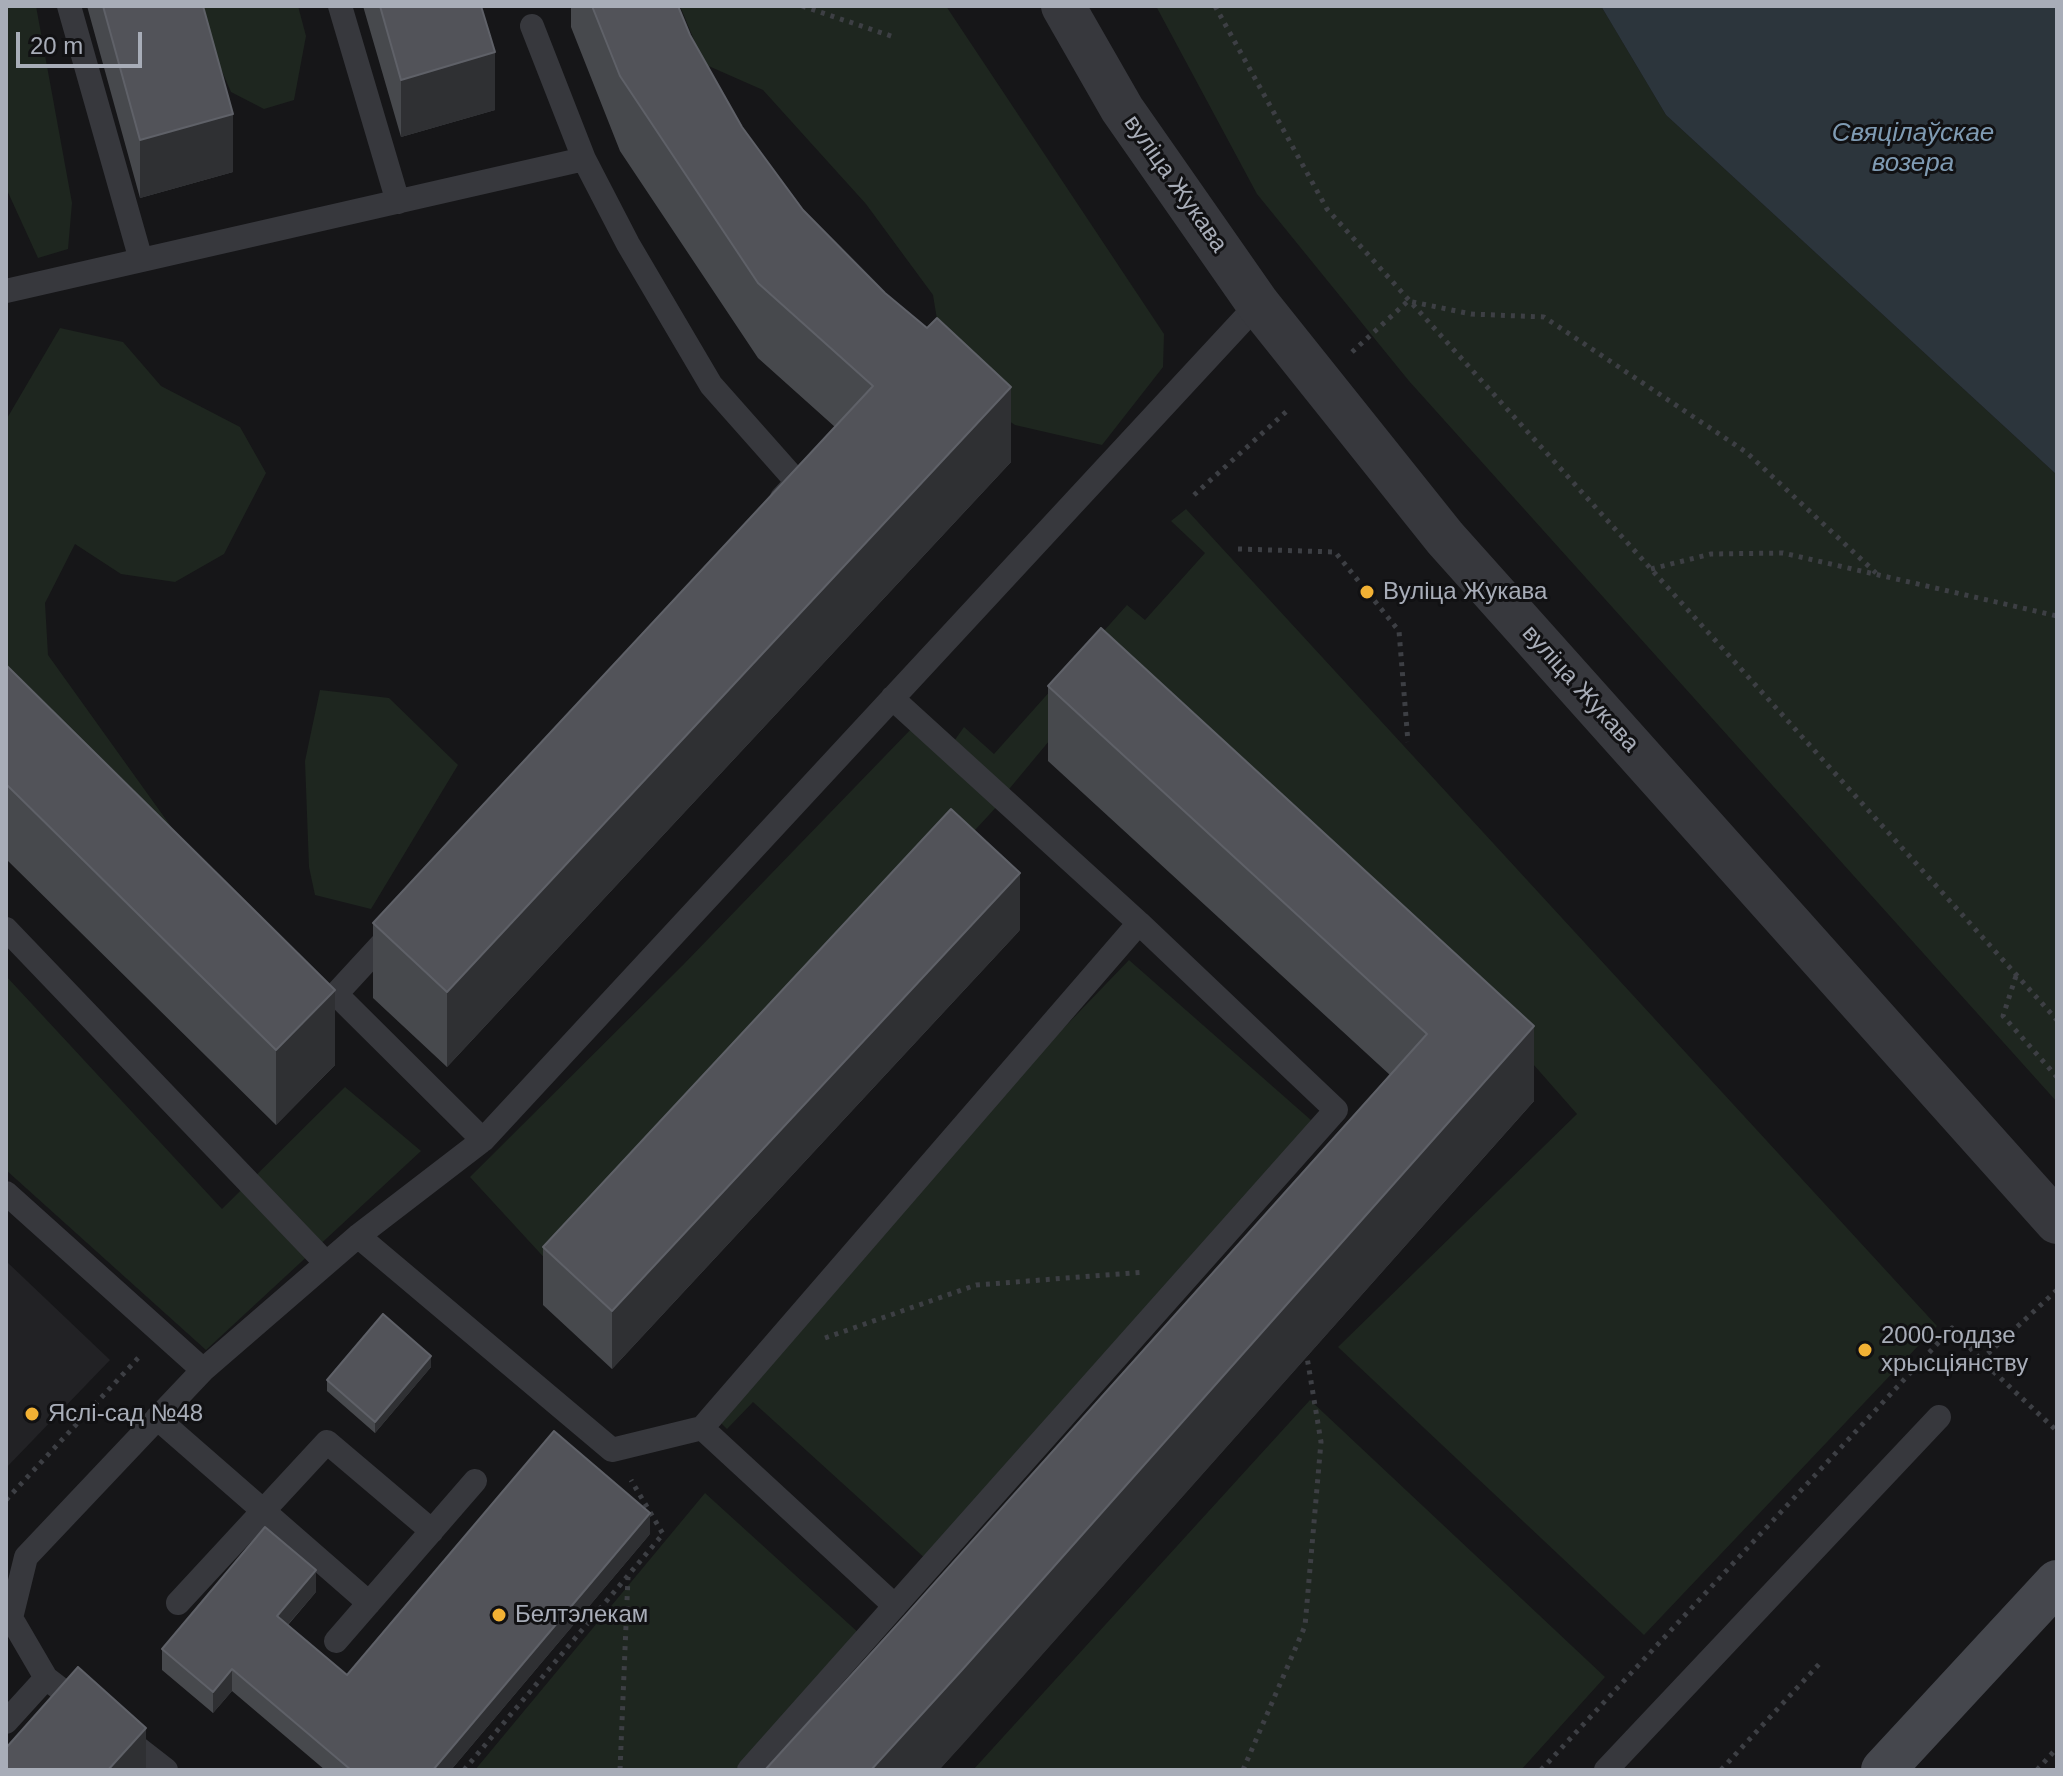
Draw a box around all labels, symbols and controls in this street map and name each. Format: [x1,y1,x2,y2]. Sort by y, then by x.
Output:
scale bar [20,16,146,66]
text: 20 m [30,32,83,59]
street label: вуліца Жукава [1117,110,1233,258]
water label: Свяцілаўскае возера [1832,118,1994,180]
place label: Вуліца Жукава [1383,578,1547,606]
marker: Вуліца Жукава [1358,583,1376,601]
street label: вуліца Жукава [1515,620,1645,758]
place label: 2000-годдзе хрысціянству [1881,1322,2028,1378]
marker: 2000-годдзе хрысціянству [1856,1341,1874,1359]
place label: Яслі-сад №48 [48,1400,203,1428]
marker: Яслі-сад №48 [23,1405,41,1423]
place label: Белтэлекам [515,1601,648,1629]
marker: Белтэлекам [490,1606,508,1624]

